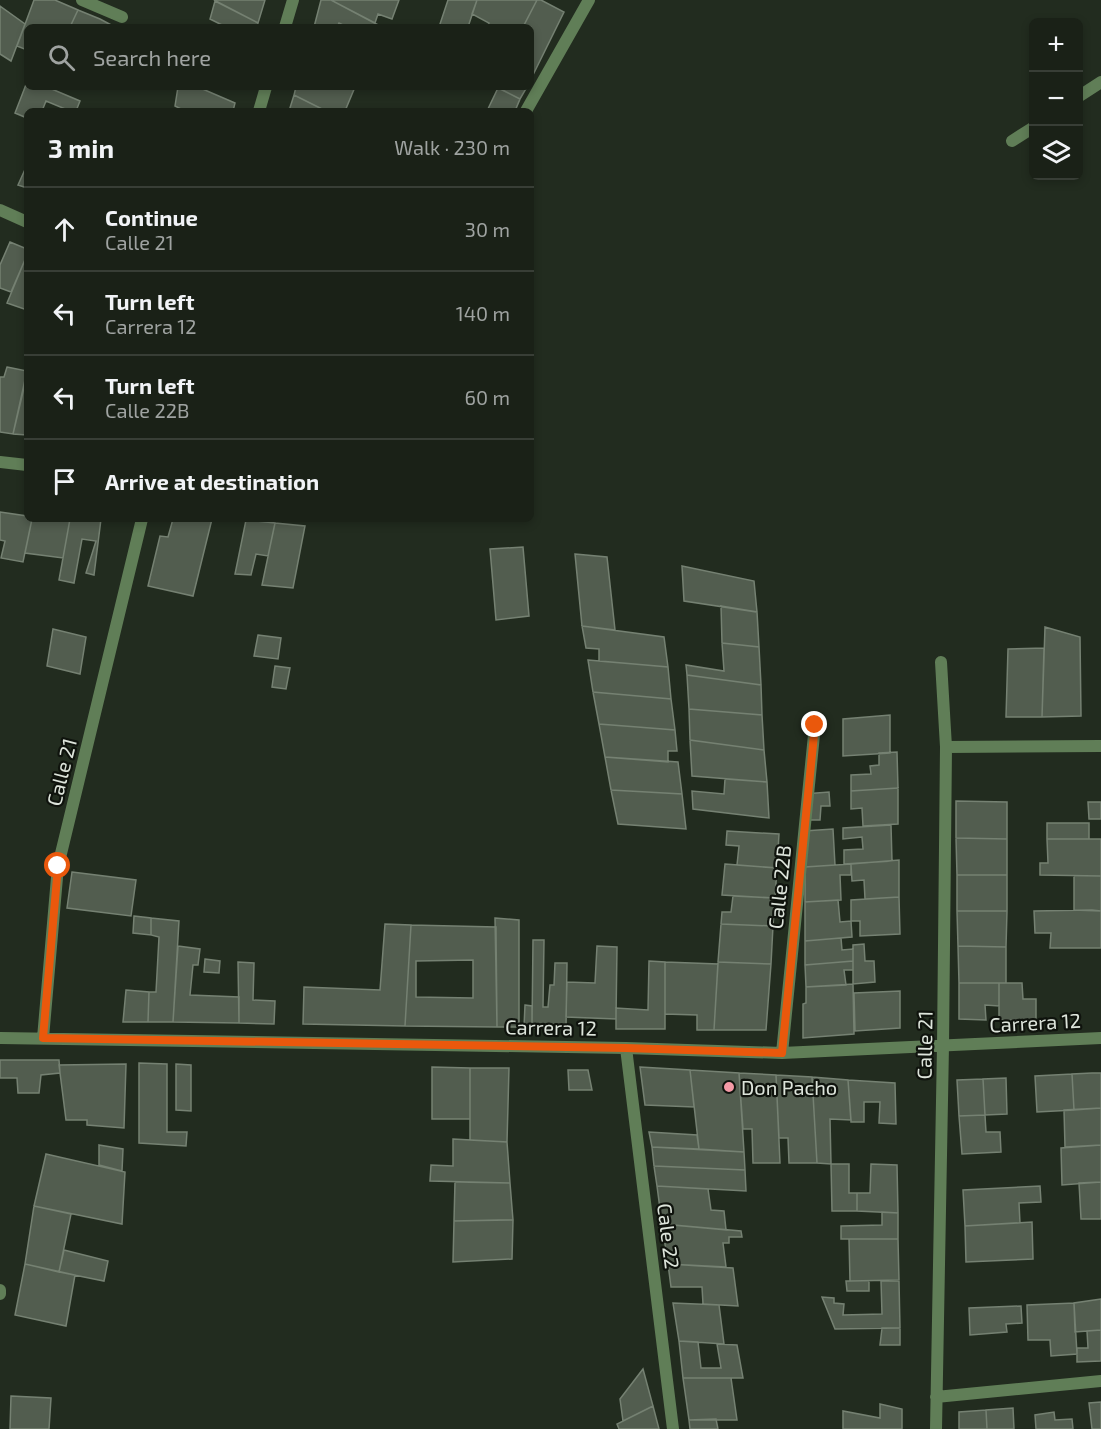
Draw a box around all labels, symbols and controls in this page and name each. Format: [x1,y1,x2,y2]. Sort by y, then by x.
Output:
map controls [1029,18,1083,180]
button: + [1029,18,1083,72]
search box [24,24,534,90]
icon: search [45,41,78,74]
text: Search here [93,44,211,70]
button: − [1029,72,1083,126]
button: layers [1029,126,1083,180]
text: 3 min [48,132,114,163]
text: Walk · 230 m [394,135,510,159]
text: Continue [105,204,198,230]
icon: ahead [48,213,81,246]
text: 30 m [465,217,510,241]
text: Calle 21 [105,230,174,254]
text: Turn left [105,288,194,314]
icon: left [48,297,81,330]
text: 140 m [456,301,510,325]
text: Carrera 12 [105,314,197,338]
text: Turn left [105,372,194,398]
icon: left [48,381,81,414]
text: 60 m [465,385,510,409]
text: Calle 22B [105,398,189,422]
icon: arrive [48,465,81,498]
text: Arrive at destination [105,468,319,494]
route end [801,711,827,737]
street label: Calle 21 [41,736,81,808]
street label: Calle 22B [763,844,795,930]
route start [44,852,70,878]
street label: Carrera 12 [989,1008,1081,1036]
street label: Calle 21 [911,1010,937,1080]
street label: Carrera 12 [505,1014,597,1040]
place label: Don Pacho [741,1075,837,1099]
marker: Don Pacho [722,1080,736,1094]
street label: Cale 22 [653,1202,685,1270]

